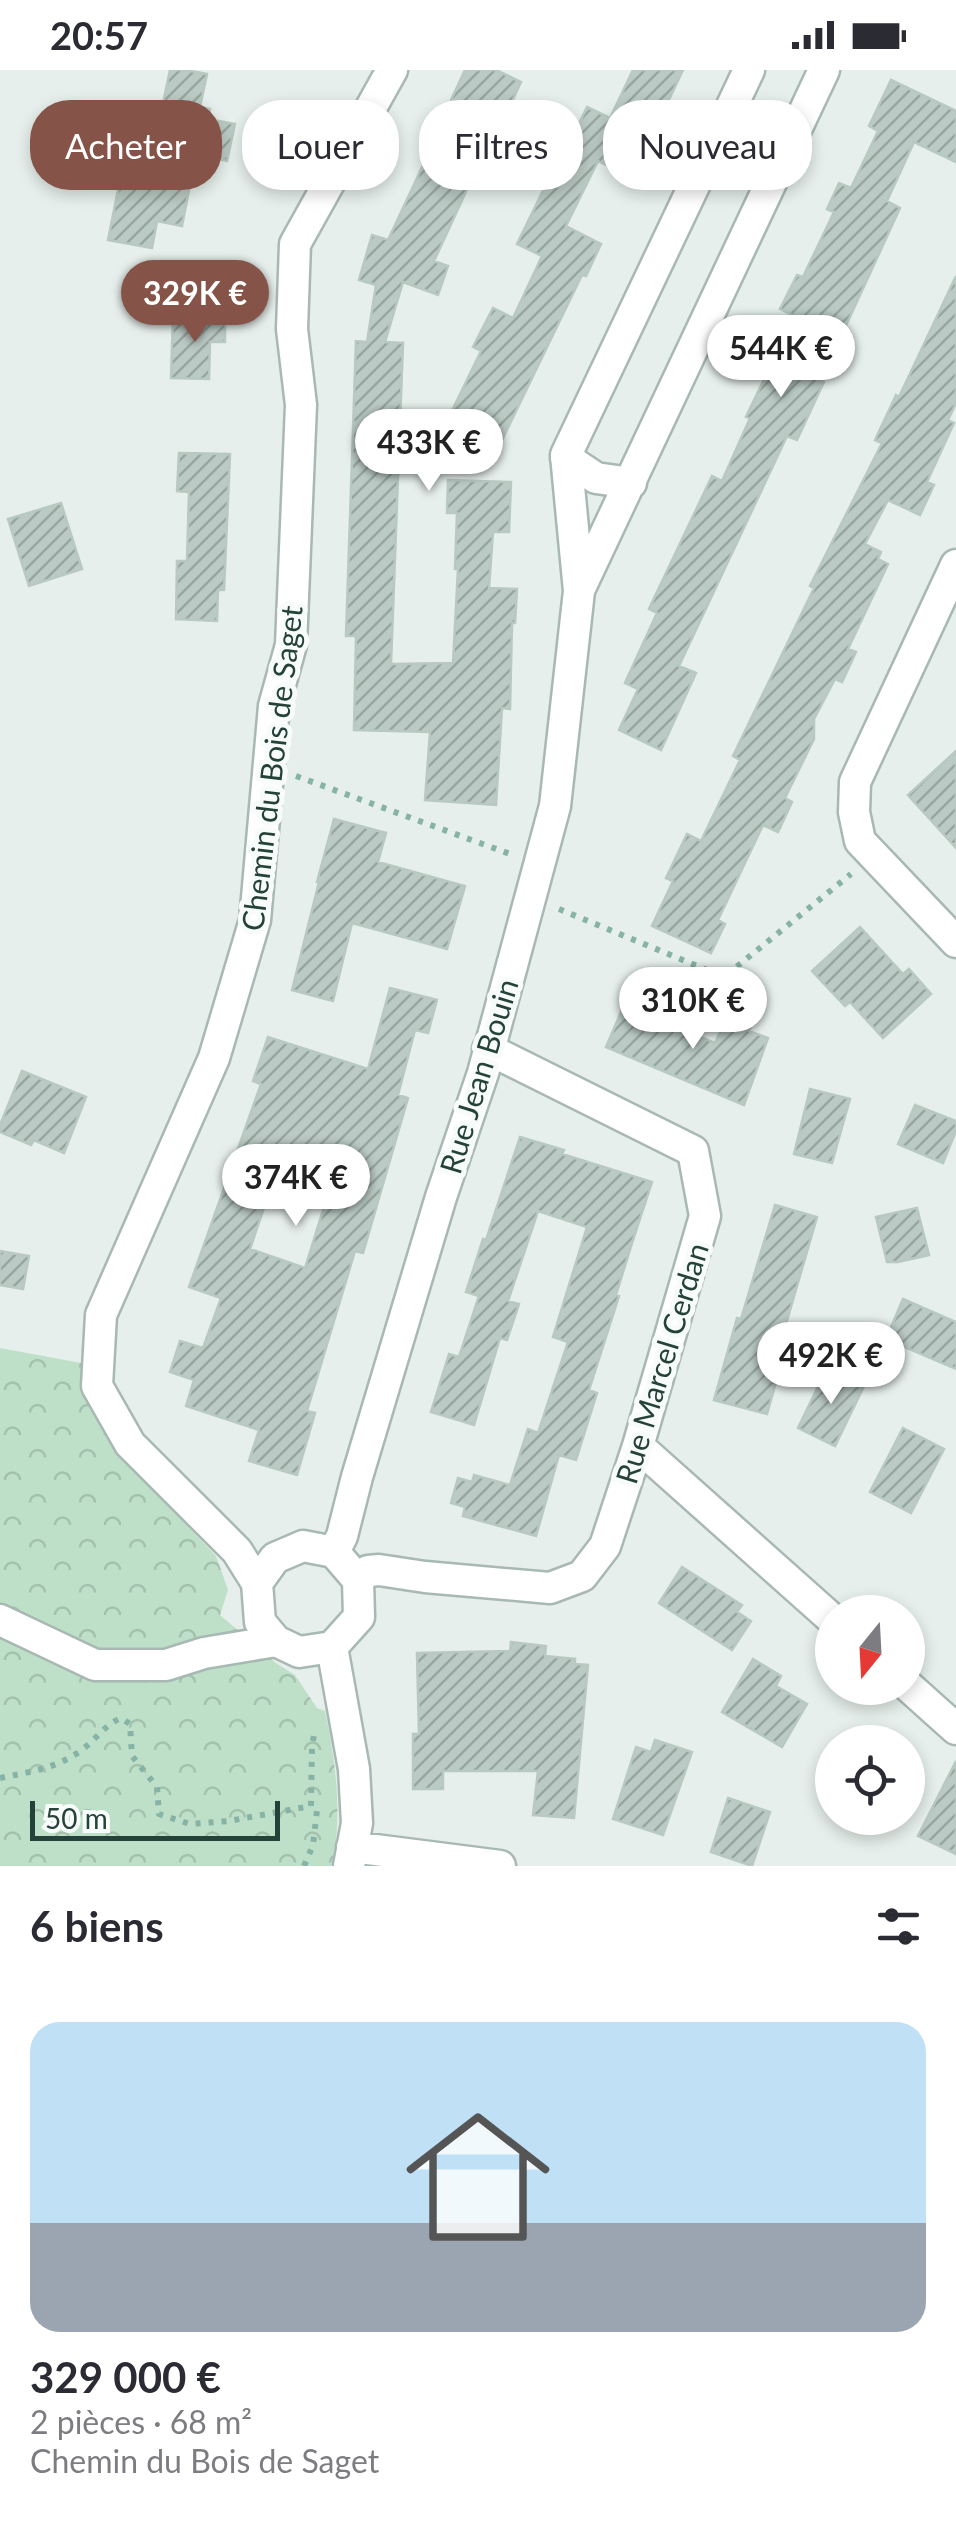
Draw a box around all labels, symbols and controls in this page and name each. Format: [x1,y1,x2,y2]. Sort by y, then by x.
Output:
text: 20:57 [50,12,148,58]
chip: Acheter [30,100,222,190]
chip: Louer [242,100,399,190]
chip: Filtres [419,100,583,190]
chip: Nouveau [603,100,812,190]
pin: 329K € [114,260,276,345]
text: 329K € [143,273,247,312]
pin: 544K € [700,315,862,400]
text: 544K € [729,328,833,367]
pin: 433K € [348,409,510,494]
text: 433K € [377,422,481,461]
street label: Chemin du Bois de Saget [233,603,309,933]
pin: 310K € [612,967,774,1052]
street label: Rue Jean Bouin [431,974,525,1178]
text: 310K € [641,980,745,1019]
pin: 374K € [215,1144,377,1229]
text: 374K € [244,1157,348,1196]
street label: Rue Marcel Cerdan [607,1238,715,1488]
pin: 492K € [750,1322,912,1407]
text: 492K € [779,1335,883,1374]
north arrow [815,1595,925,1705]
map controls [815,1595,925,1835]
button: locate [815,1725,925,1835]
scale bar [30,1796,280,1840]
text: 50 m [45,1801,108,1835]
icon: filters [871,1899,926,1954]
text: 6 biens [30,1901,164,1951]
icon: home [388,2087,568,2267]
text: 329 000 € [30,2352,221,2402]
text: 2 pièces · 68 m² [30,2402,252,2441]
text: Chemin du Bois de Saget [30,2441,379,2480]

